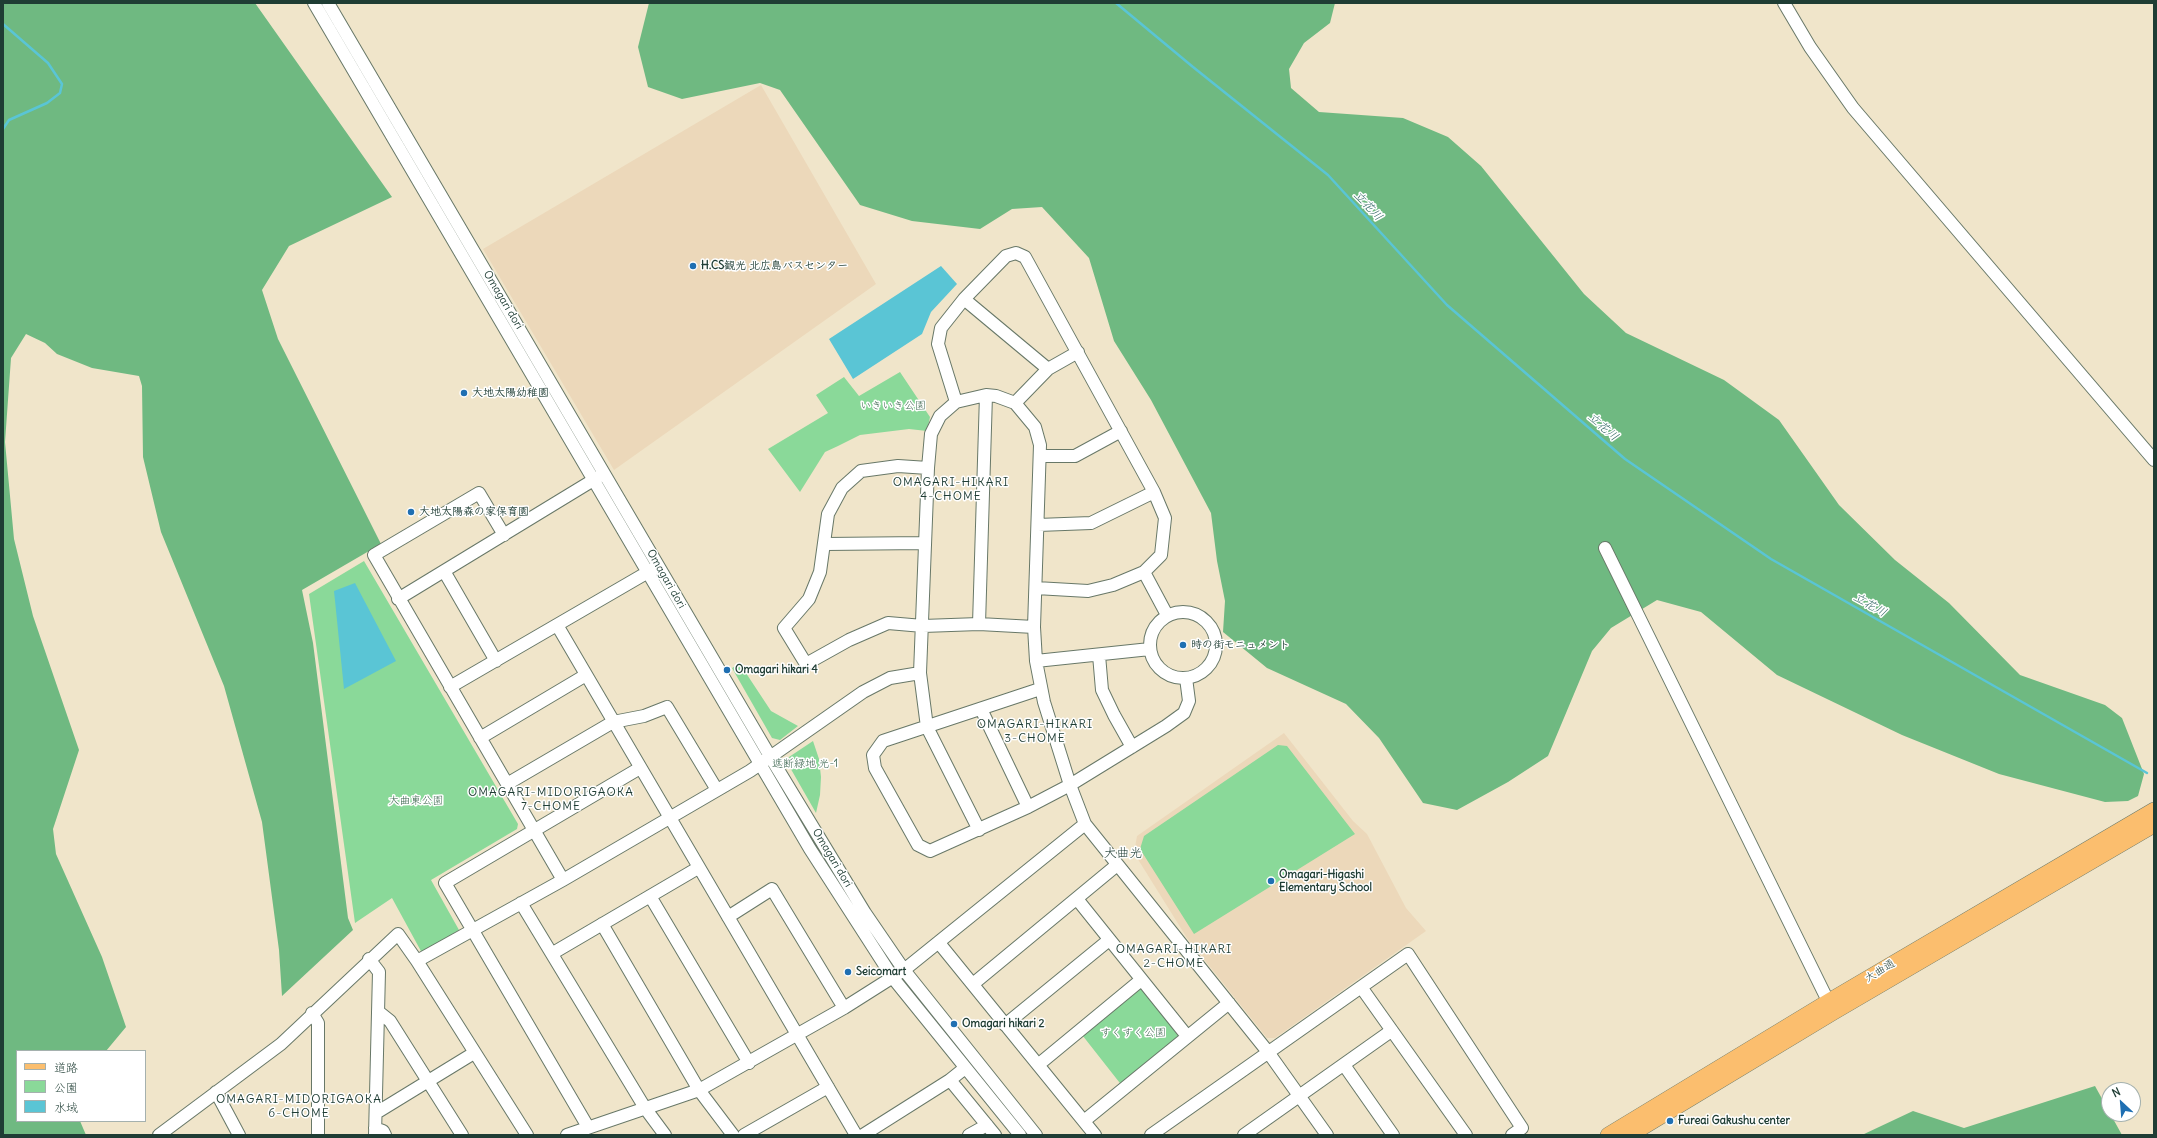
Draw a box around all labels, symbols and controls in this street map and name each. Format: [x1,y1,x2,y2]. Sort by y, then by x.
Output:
water label: 立花川 [1350,188,1386,224]
place label: H.CS観光 北広島バスセンター [701,259,848,273]
marker: H.CS観光 北広島バスセンター [688,261,698,271]
street label: Omagari dori [480,268,526,332]
place label: 大地太陽幼稚園 [472,386,549,400]
marker: 大地太陽幼稚園 [459,388,469,398]
park label: いきいき公園 [860,399,926,413]
water label: 立花川 [1585,410,1621,444]
district label: OMAGARI-HIKARI 4-CHOME [893,476,1009,504]
place label: 大地太陽森の家保育園 [419,505,529,519]
marker: 大地太陽森の家保育園 [406,507,416,517]
street label: Omagari dori [644,547,688,611]
water label: 立花川 [1851,590,1889,620]
place label: 時の街モニュメント [1191,638,1290,652]
marker: 時の街モニュメント [1178,640,1188,650]
place label: Omagari hikari 4 [735,663,818,677]
marker: Omagari hikari 4 [722,665,732,675]
district label: OMAGARI-HIKARI 3-CHOME [977,718,1093,746]
park label: 遮断緑地 光-1 [772,757,838,771]
district label: OMAGARI-MIDORIGAOKA 7-CHOME [468,786,634,814]
park label: 大曲東公園 [389,794,443,808]
street label: Omagari dori [809,826,855,890]
district label: 大曲光 [1104,845,1142,861]
place label: Omagari-Higashi Elementary School [1279,868,1372,894]
marker: Omagari-Higashi Elementary School [1266,876,1276,886]
district label: OMAGARI-HIKARI 2-CHOME [1116,943,1232,971]
street label: 大曲通 [1862,957,1898,985]
place label: Seicomart [856,965,906,979]
marker: Seicomart [843,967,853,977]
place label: Omagari hikari 2 [962,1017,1045,1031]
marker: Omagari hikari 2 [949,1019,959,1029]
park label: すくすく公園 [1100,1026,1166,1040]
legend [16,1050,146,1122]
text: 道路 [54,1060,78,1075]
text: 公園 [54,1080,78,1095]
north arrow [2101,1082,2141,1122]
text: N [2110,1084,2123,1100]
district label: OMAGARI-MIDORIGAOKA 6-CHOME [216,1093,382,1121]
text: 水域 [54,1100,78,1115]
place label: Fureai Gakushu center [1678,1114,1790,1128]
marker: Fureai Gakushu center [1665,1116,1675,1126]

